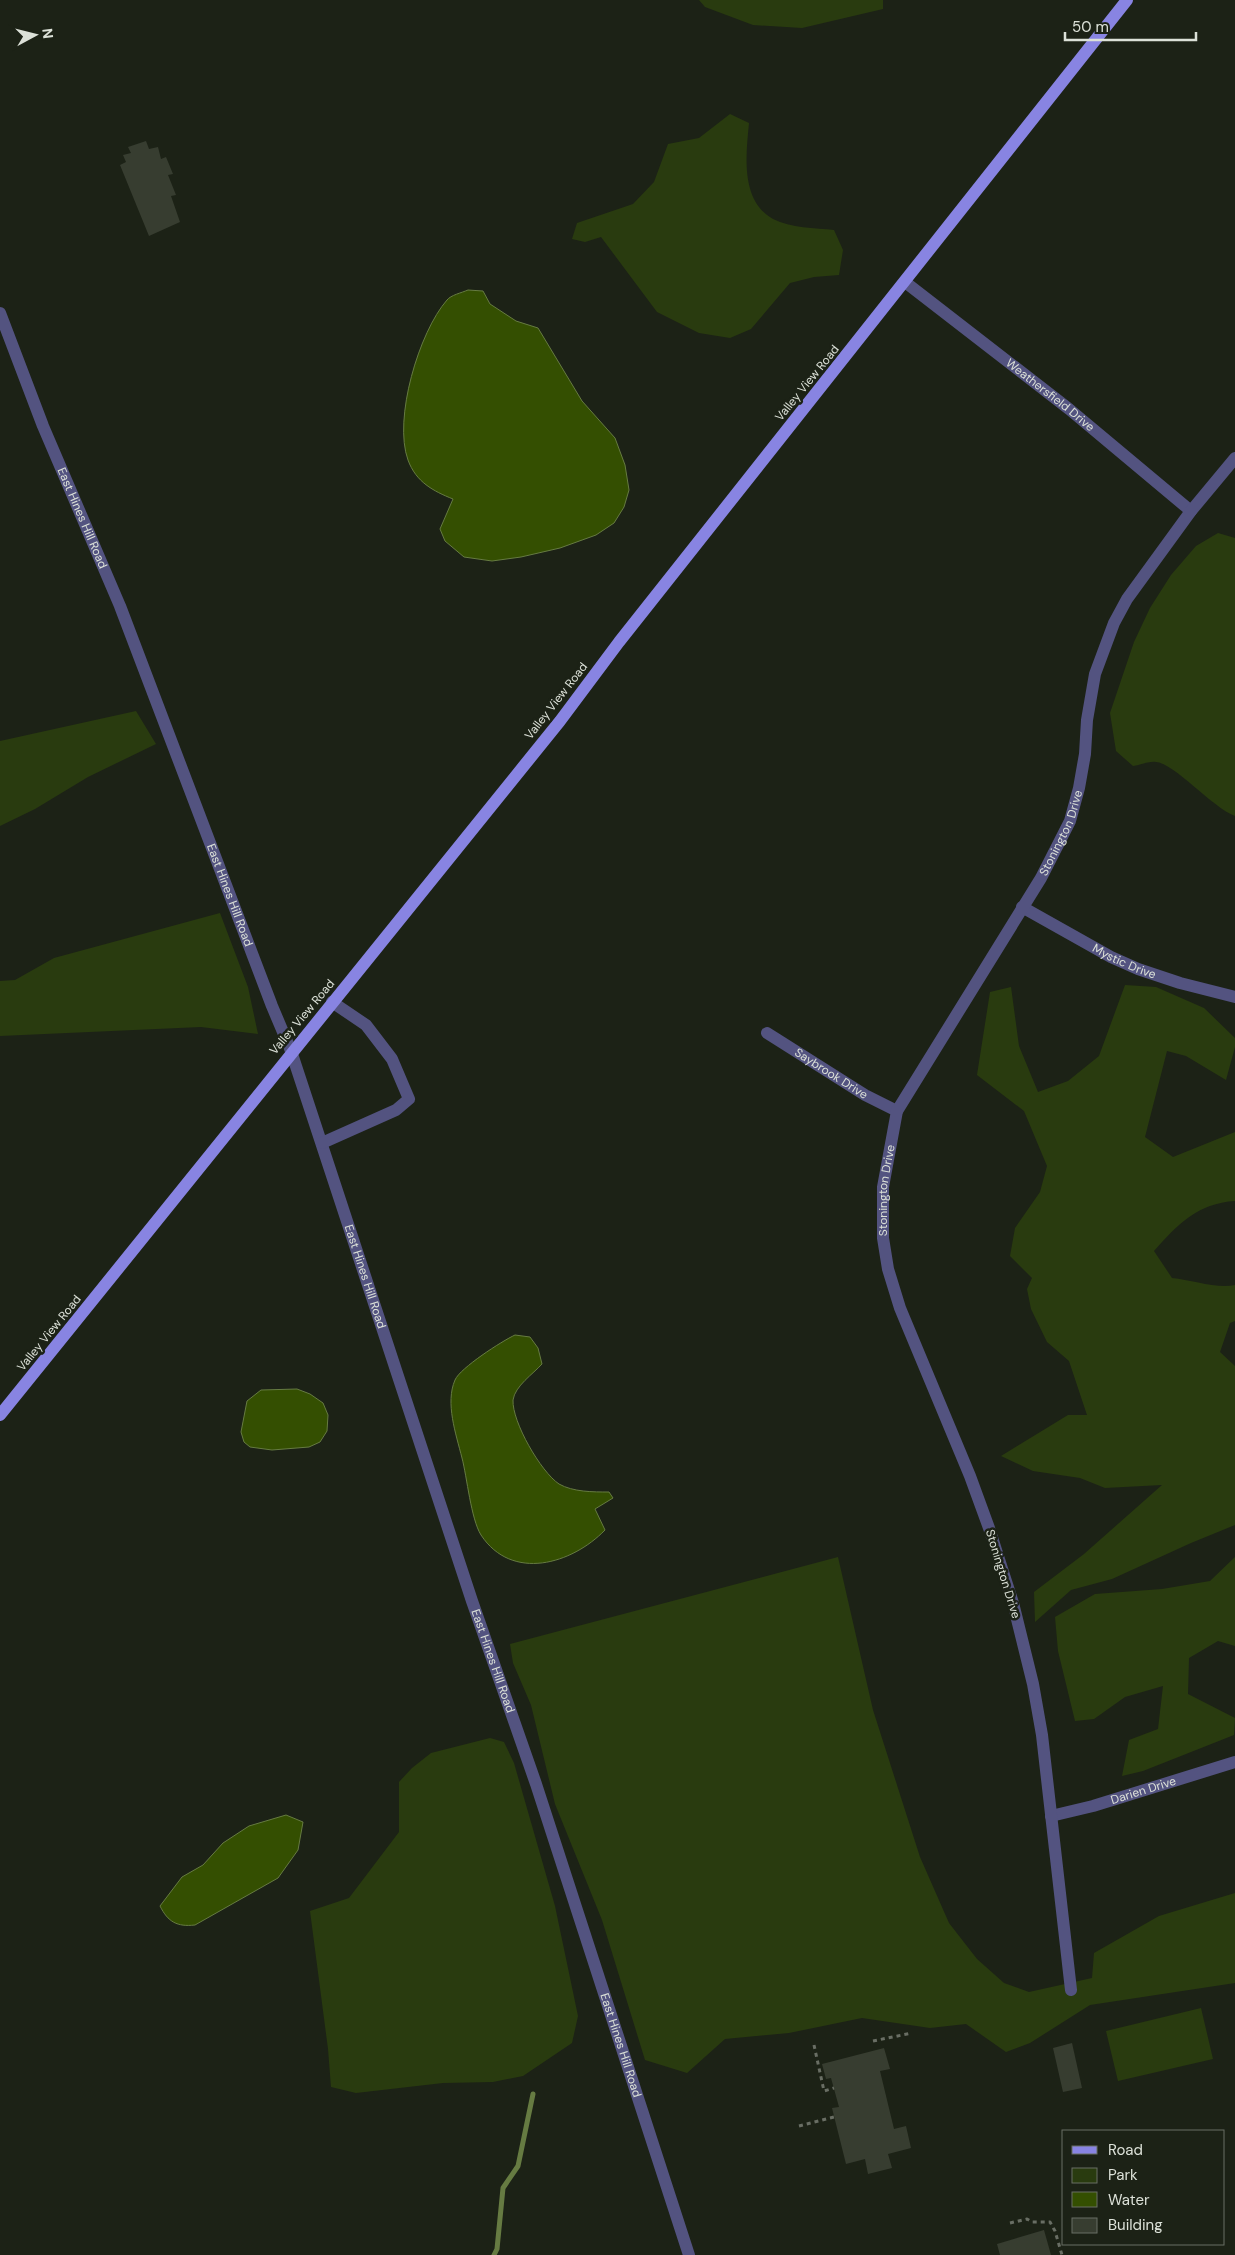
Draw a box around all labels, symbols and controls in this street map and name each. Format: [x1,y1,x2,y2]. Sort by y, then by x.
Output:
north arrow [10,10,60,60]
scale bar [1065,10,1196,42]
text: 50 m [1072,17,1109,37]
text: N [38,27,57,40]
street label: Valley View Road [771,342,843,424]
street label: Weathersfield Drive [1003,355,1098,435]
street label: East Hines Hill Road [54,465,111,571]
street label: Valley View Road [521,659,591,743]
street label: Stonington Drive [1035,788,1086,878]
street label: East Hines Hill Road [203,842,257,949]
street label: Mystic Drive [1089,940,1158,983]
street label: Valley View Road [266,976,338,1058]
street label: Saybrook Drive [792,1044,871,1103]
street label: Stonington Drive [875,1143,899,1236]
street label: East Hines Hill Road [341,1223,390,1331]
street label: Valley View Road [13,1292,85,1374]
street label: Stonington Drive [982,1528,1024,1621]
street label: East Hines Hill Road [467,1607,518,1715]
street label: Darien Drive [1109,1773,1178,1808]
street label: East Hines Hill Road [596,1991,645,2099]
legend [1062,2130,1225,2245]
text: Road [1108,2140,1143,2160]
text: Park [1108,2165,1138,2185]
text: Water [1108,2190,1150,2210]
text: Building [1108,2215,1163,2235]

